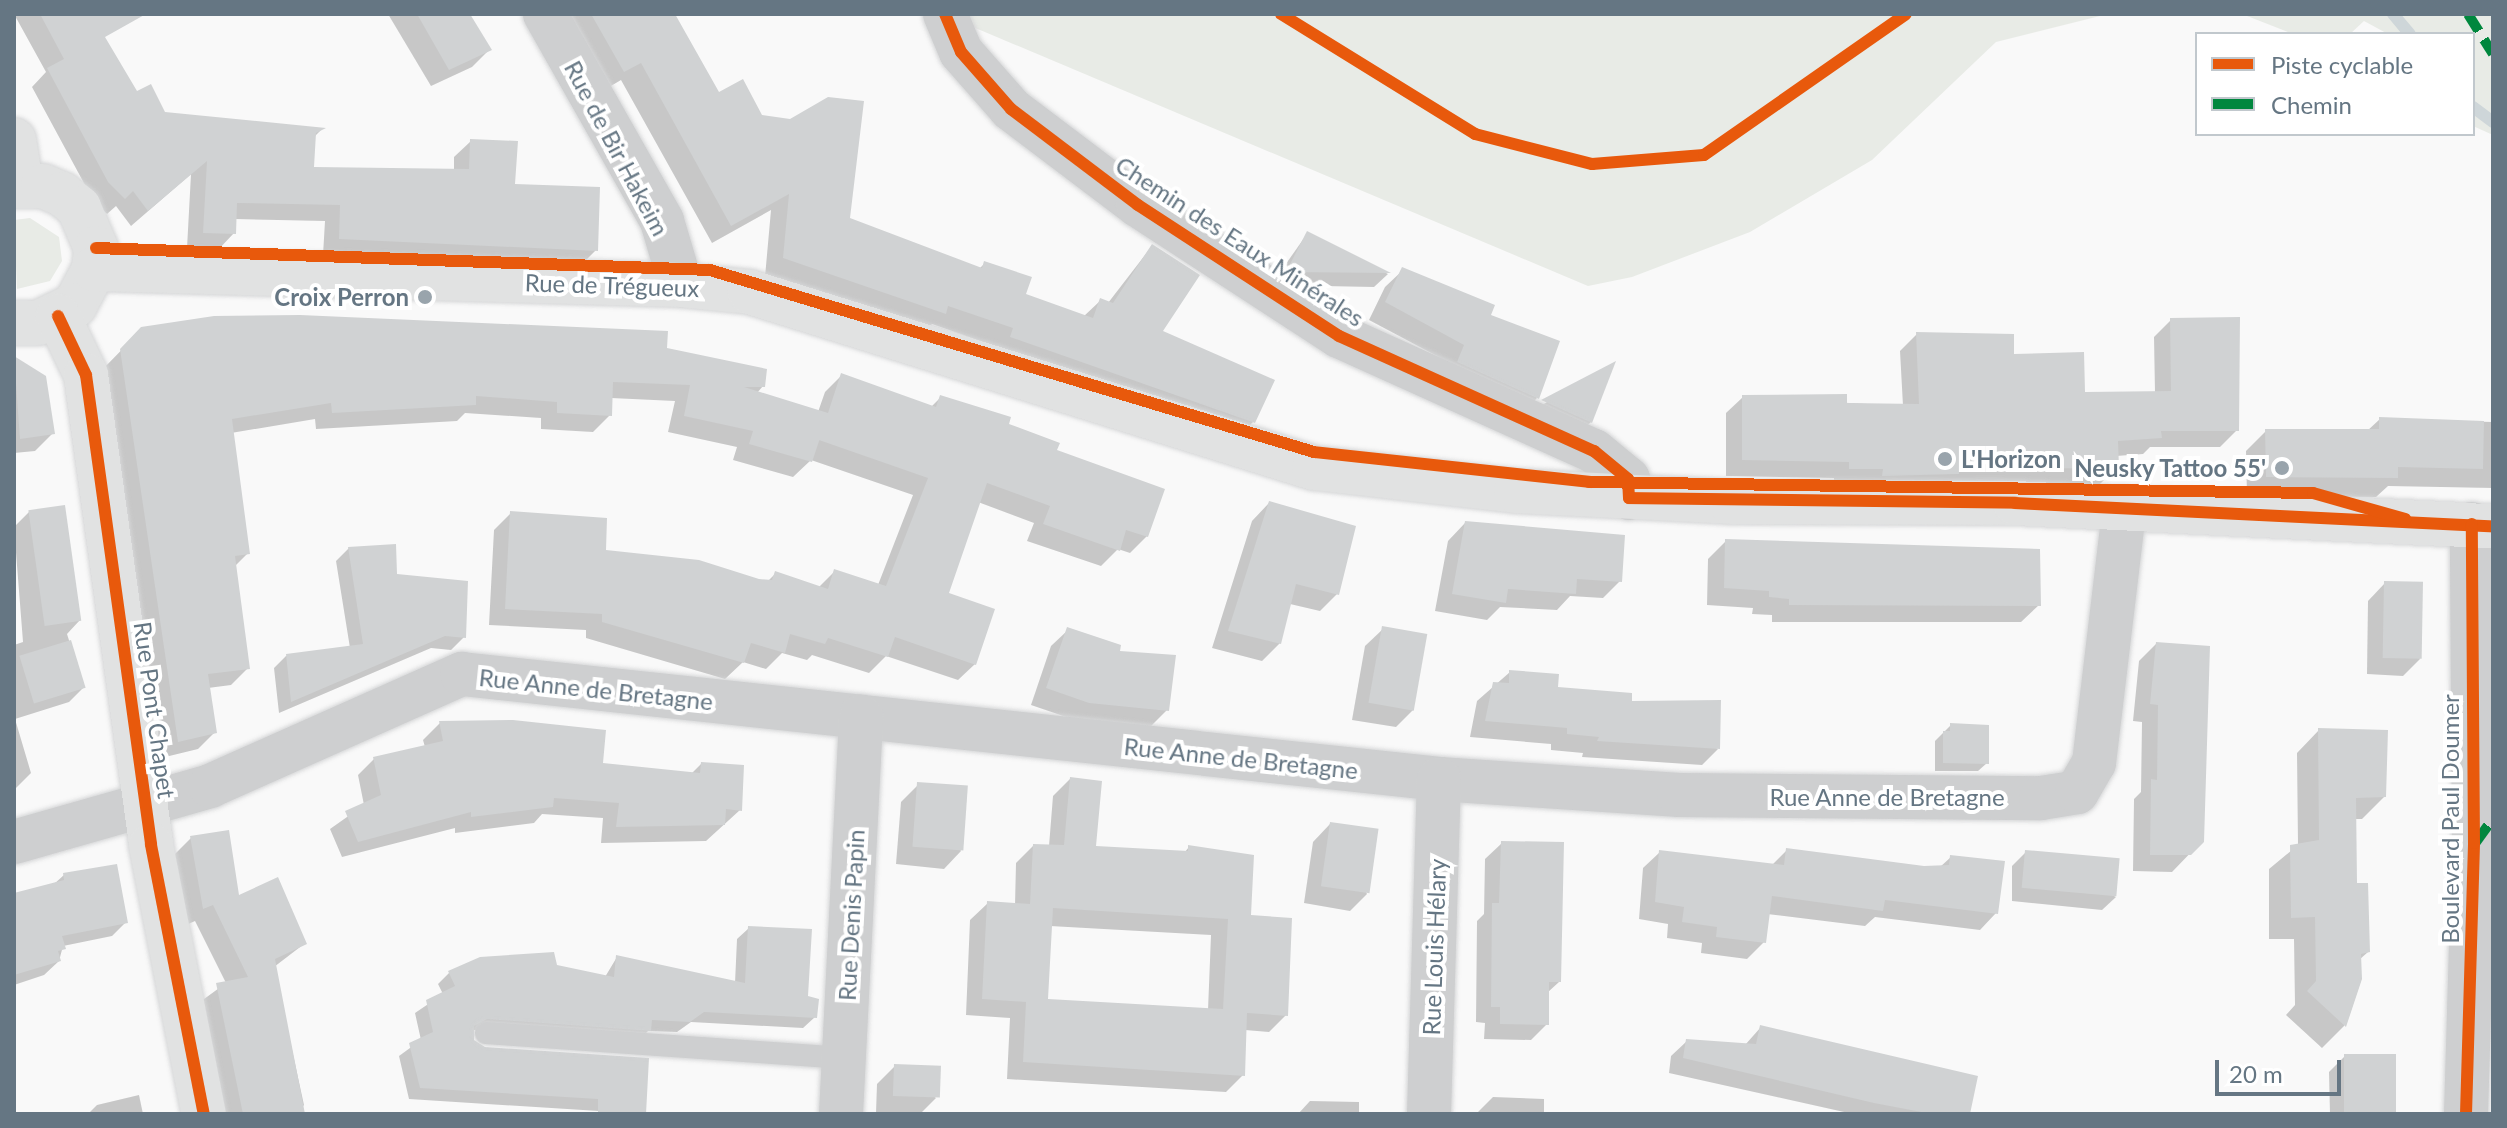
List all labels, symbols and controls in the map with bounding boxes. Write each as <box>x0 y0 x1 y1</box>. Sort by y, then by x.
legend <box>2195 32 2475 136</box>
text: Piste cyclable <box>2271 50 2413 79</box>
street label: Rue de Bir Hakeim <box>559 55 675 241</box>
text: Chemin <box>2271 90 2352 119</box>
street label: Chemin des Eaux Minérales <box>1111 150 1369 332</box>
street label: Rue de Trégueux <box>524 268 700 302</box>
place label: Croix Perron <box>274 283 409 311</box>
marker: Croix Perron <box>416 288 434 306</box>
place label: L'Horizon <box>1961 445 2061 473</box>
marker: L'Horizon <box>1936 450 1954 468</box>
place label: Neusky Tattoo 55' <box>2073 454 2266 482</box>
marker: Neusky Tattoo 55' <box>2273 459 2291 477</box>
street label: Rue Pont Chapet <box>128 620 182 800</box>
street label: Rue Anne de Bretagne <box>477 662 715 716</box>
street label: Boulevard Paul Doumer <box>2436 694 2464 944</box>
street label: Rue Anne de Bretagne <box>1122 731 1360 785</box>
street label: Rue Anne de Bretagne <box>1769 783 2005 811</box>
street label: Rue Denis Papin <box>832 828 870 1002</box>
street label: Rue Louis Hélary <box>1417 858 1451 1036</box>
scale bar <box>2219 1044 2345 1094</box>
text: 20 m <box>2229 1059 2283 1088</box>

